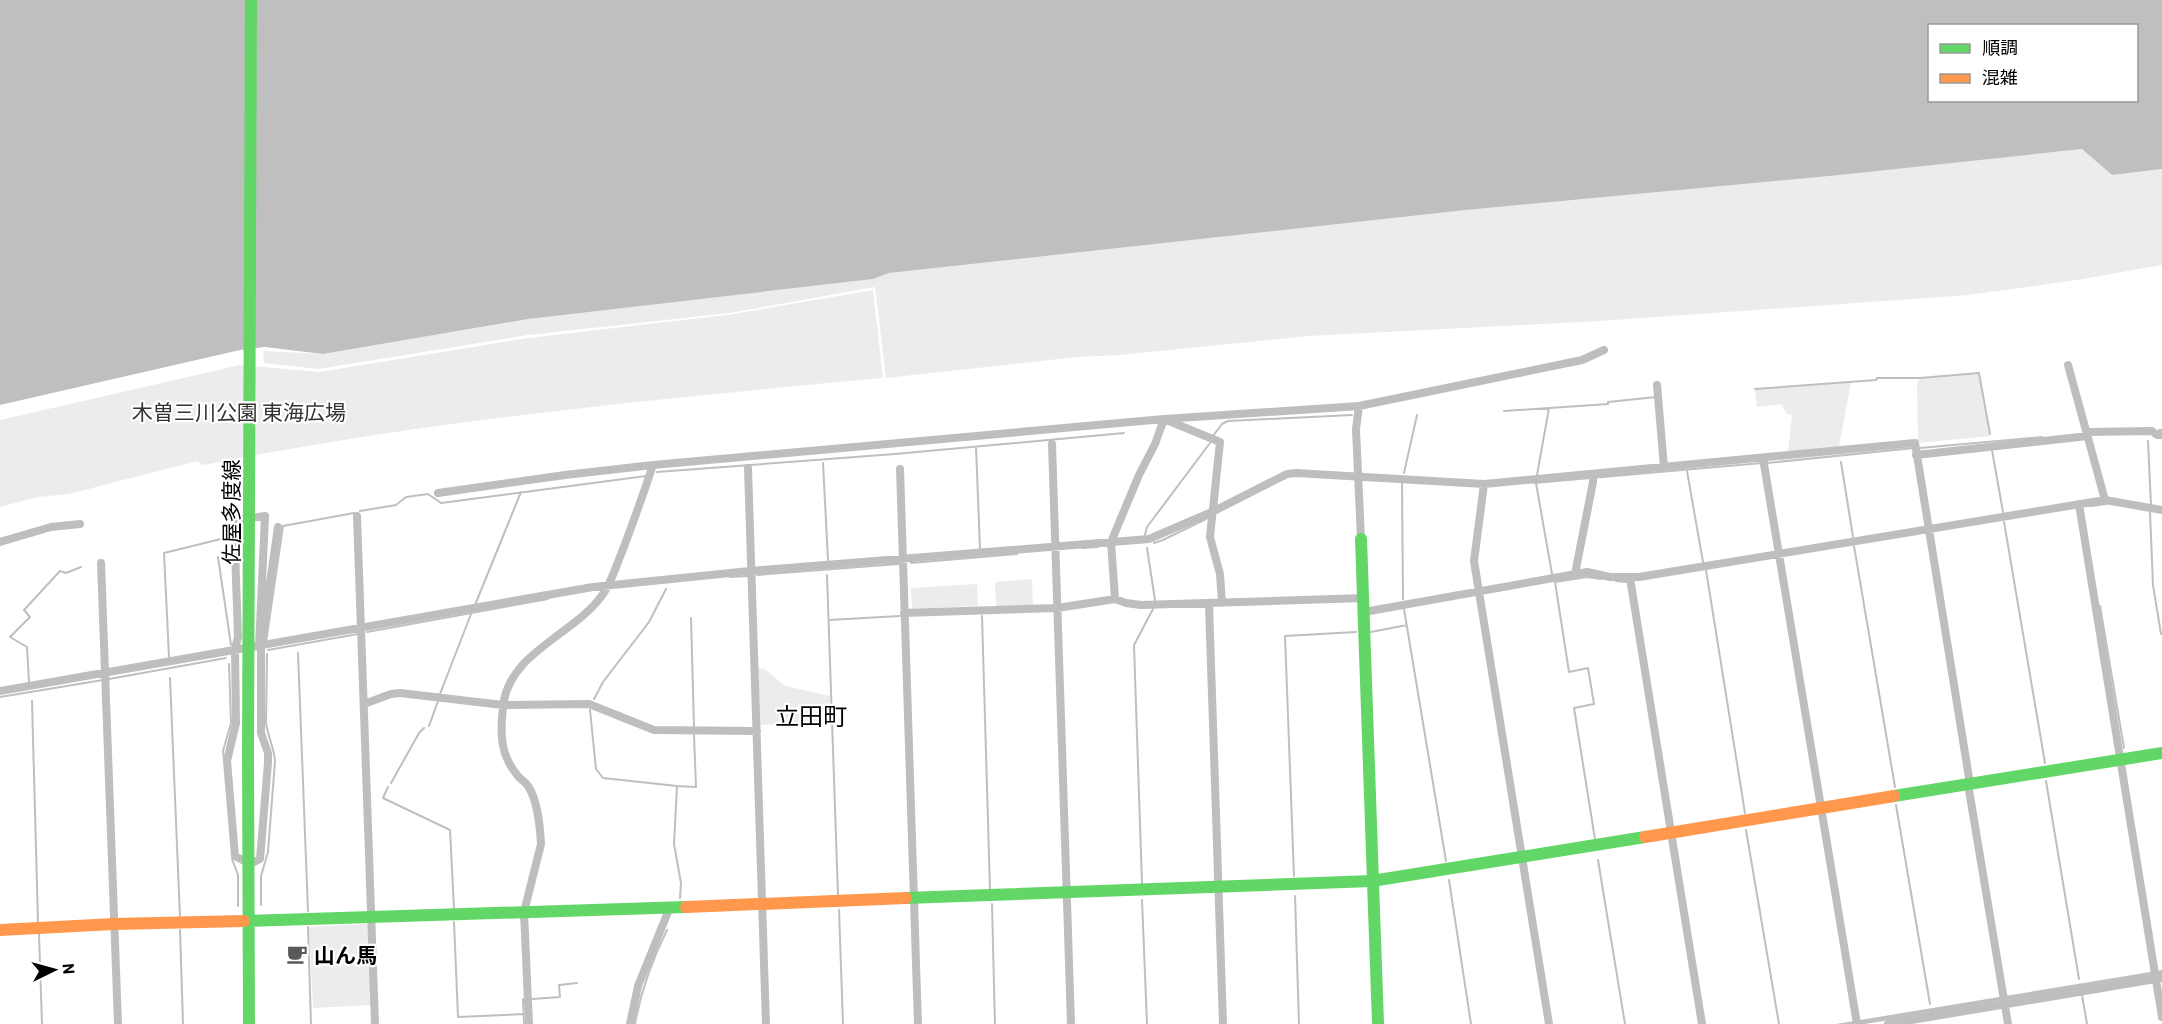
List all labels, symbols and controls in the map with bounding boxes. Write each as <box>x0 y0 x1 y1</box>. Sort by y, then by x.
legend <box>1928 24 2138 102</box>
text: 順調 <box>1982 36 2018 58</box>
text: 混雑 <box>1982 66 2018 88</box>
park label: 木曽三川公園 東海広場 <box>132 399 346 424</box>
street label: 佐屋多度線 <box>218 460 243 565</box>
district label: 立田町 <box>775 701 847 730</box>
north arrow <box>24 940 84 1000</box>
cafe icon: 山ん馬 <box>285 942 309 966</box>
place label: 山ん馬 <box>314 942 377 967</box>
text: N <box>60 963 79 975</box>

